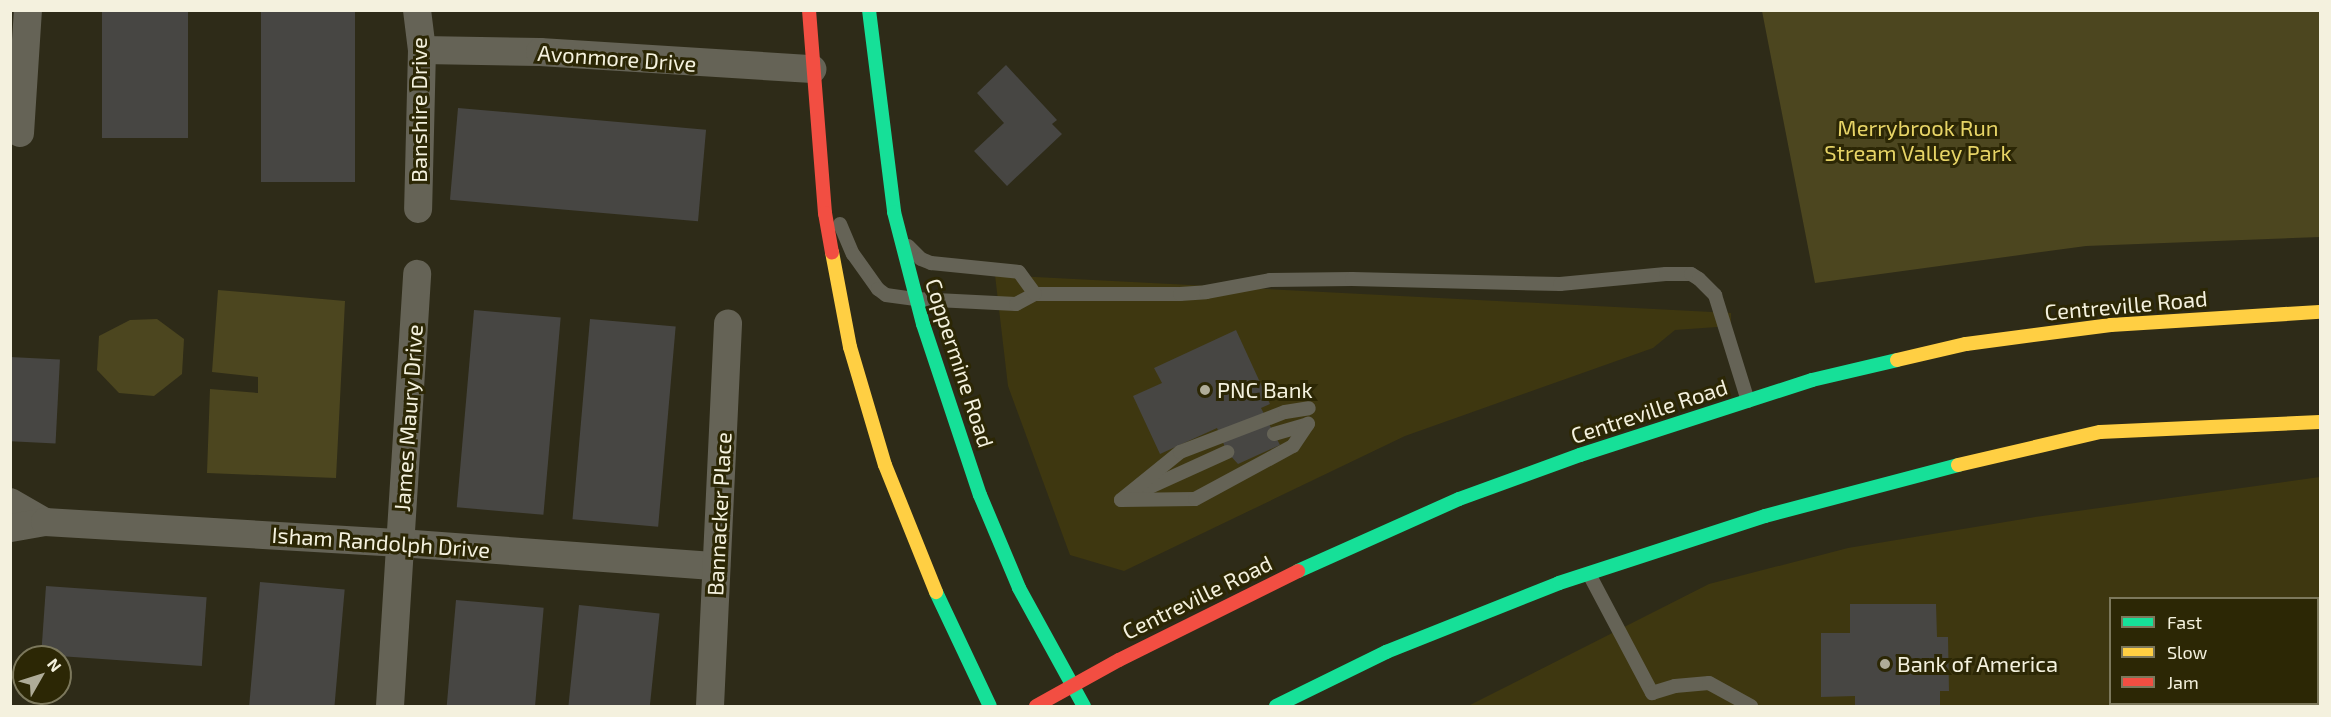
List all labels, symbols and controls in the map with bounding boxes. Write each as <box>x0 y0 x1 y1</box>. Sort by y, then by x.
street label: Banshire Drive <box>406 37 432 183</box>
street label: Avonmore Drive <box>537 39 697 77</box>
park label: Merrybrook Run Stream Valley Park <box>1824 114 2012 166</box>
street label: Coppermine Road <box>920 275 1000 451</box>
street label: Centreville Road <box>2043 285 2209 325</box>
street label: James Maury Drive <box>388 323 428 513</box>
street label: Centreville Road <box>1567 373 1731 449</box>
place label: PNC Bank <box>1217 377 1313 403</box>
marker: PNC Bank <box>1198 383 1212 397</box>
street label: Bannacker Place <box>702 431 736 597</box>
street label: Isham Randolph Drive <box>271 521 491 563</box>
street label: Centreville Road <box>1118 549 1276 645</box>
legend <box>2109 597 2319 705</box>
text: Fast <box>2167 611 2202 633</box>
text: Slow <box>2167 641 2207 663</box>
north arrow <box>12 645 72 705</box>
place label: Bank of America <box>1897 651 2059 677</box>
text: N <box>44 654 66 675</box>
marker: Bank of America <box>1878 657 1892 671</box>
text: Jam <box>2167 671 2199 693</box>

